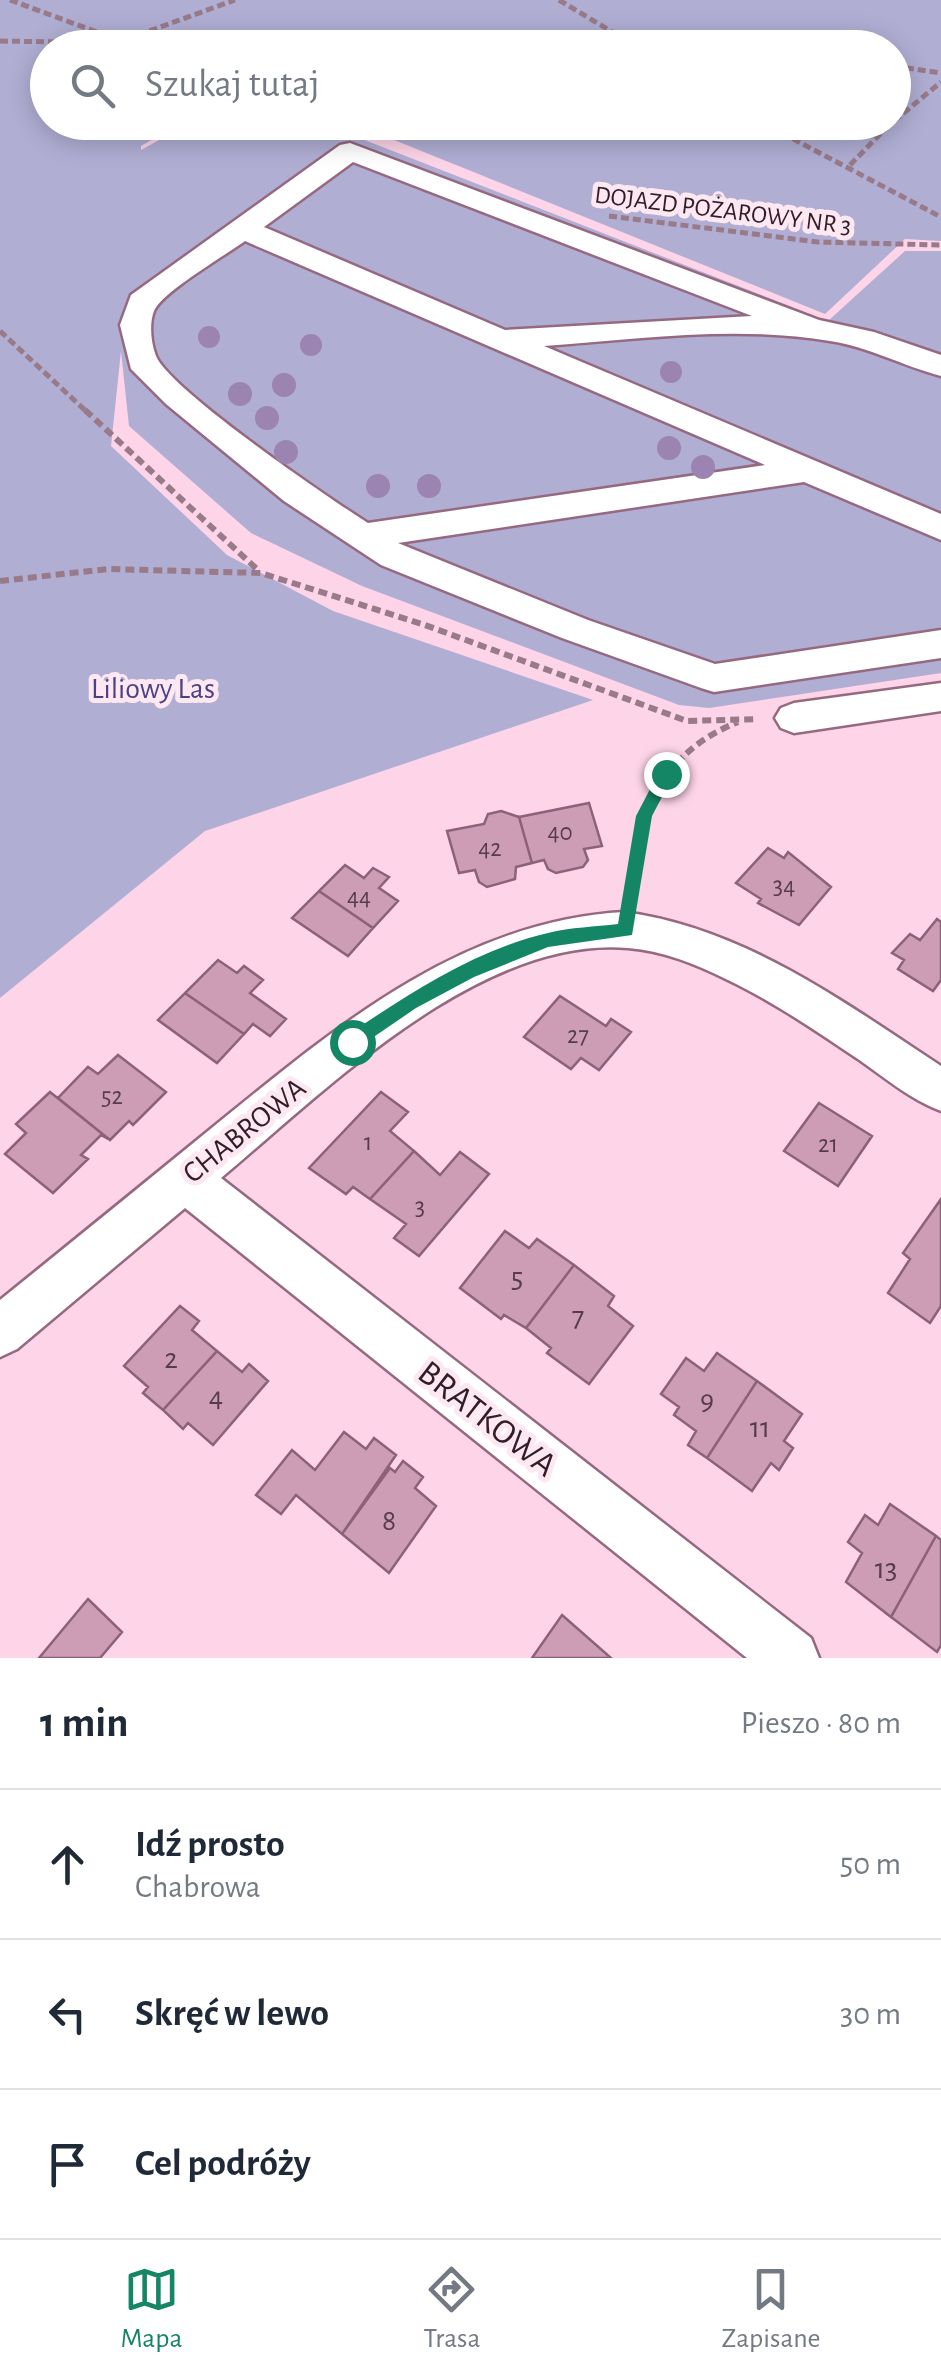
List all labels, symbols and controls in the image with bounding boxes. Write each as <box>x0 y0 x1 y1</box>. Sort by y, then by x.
search box <box>30 30 911 140</box>
icon: search <box>65 58 120 113</box>
text: Szukaj tutaj <box>145 66 320 104</box>
street label: DOJAZD POŻAROWY NR 3 <box>593 180 853 239</box>
park label: Liliowy Las <box>91 674 215 704</box>
route end <box>644 752 690 798</box>
house number: 40 <box>547 820 573 845</box>
house number: 42 <box>478 836 502 861</box>
house number: 34 <box>773 874 795 899</box>
house number: 44 <box>347 885 371 910</box>
route start <box>330 1020 376 1066</box>
house number: 27 <box>567 1023 589 1048</box>
street label: CHABROWA <box>178 1073 312 1189</box>
house number: 52 <box>101 1084 123 1109</box>
house number: 1 <box>364 1130 372 1155</box>
house number: 21 <box>818 1132 838 1157</box>
house number: 3 <box>415 1195 425 1220</box>
house number: 5 <box>511 1263 523 1293</box>
house number: 7 <box>572 1302 584 1332</box>
house number: 2 <box>164 1344 178 1374</box>
street label: BRATKOWA <box>412 1355 563 1484</box>
house number: 4 <box>209 1382 223 1412</box>
house number: 9 <box>700 1386 714 1416</box>
house number: 11 <box>750 1413 770 1443</box>
house number: 8 <box>382 1506 396 1536</box>
house number: 13 <box>875 1554 897 1584</box>
text: 1 min <box>40 1702 129 1744</box>
text: Pieszo · 80 m <box>741 1707 901 1739</box>
text: Idź prosto <box>135 1826 285 1864</box>
icon: ahead <box>40 1837 95 1892</box>
text: 50 m <box>840 1848 901 1880</box>
text: Chabrowa <box>135 1871 261 1903</box>
icon: left <box>40 1987 95 2042</box>
text: Skręć w lewo <box>135 1995 329 2033</box>
text: 30 m <box>840 1998 901 2030</box>
icon: arrive <box>40 2137 95 2192</box>
text: Cel podróży <box>135 2145 311 2183</box>
tab: Mapa <box>121 2262 182 2356</box>
tab: Trasa <box>423 2262 480 2356</box>
tab: Zapisane <box>721 2262 821 2356</box>

